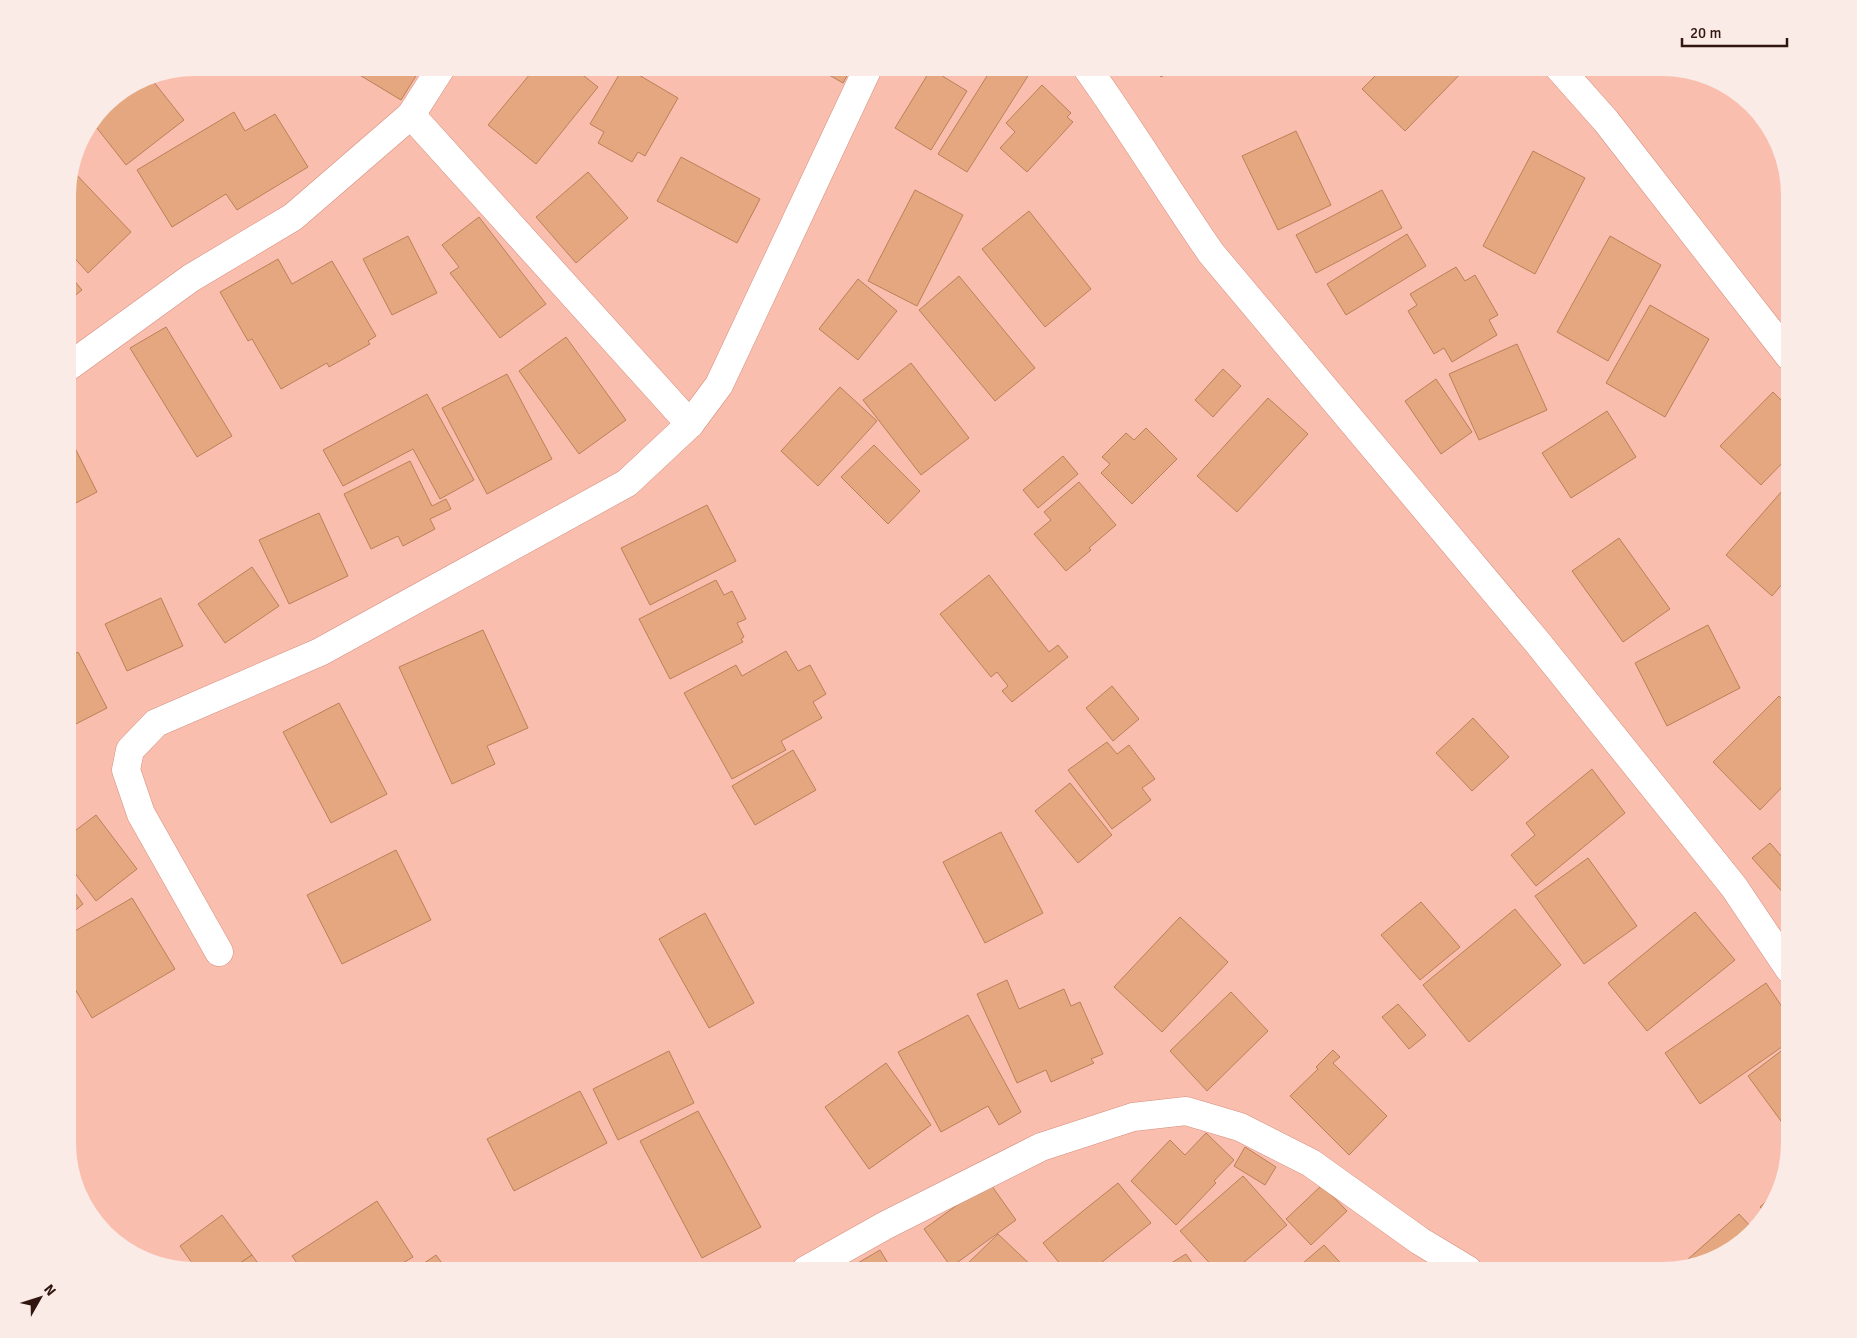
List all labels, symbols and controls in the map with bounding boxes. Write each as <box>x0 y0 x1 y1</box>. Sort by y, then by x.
scale bar <box>1682 15 1787 47</box>
text: 20 m <box>1690 24 1721 42</box>
north arrow <box>15 1273 65 1323</box>
text: N <box>40 1281 59 1299</box>

